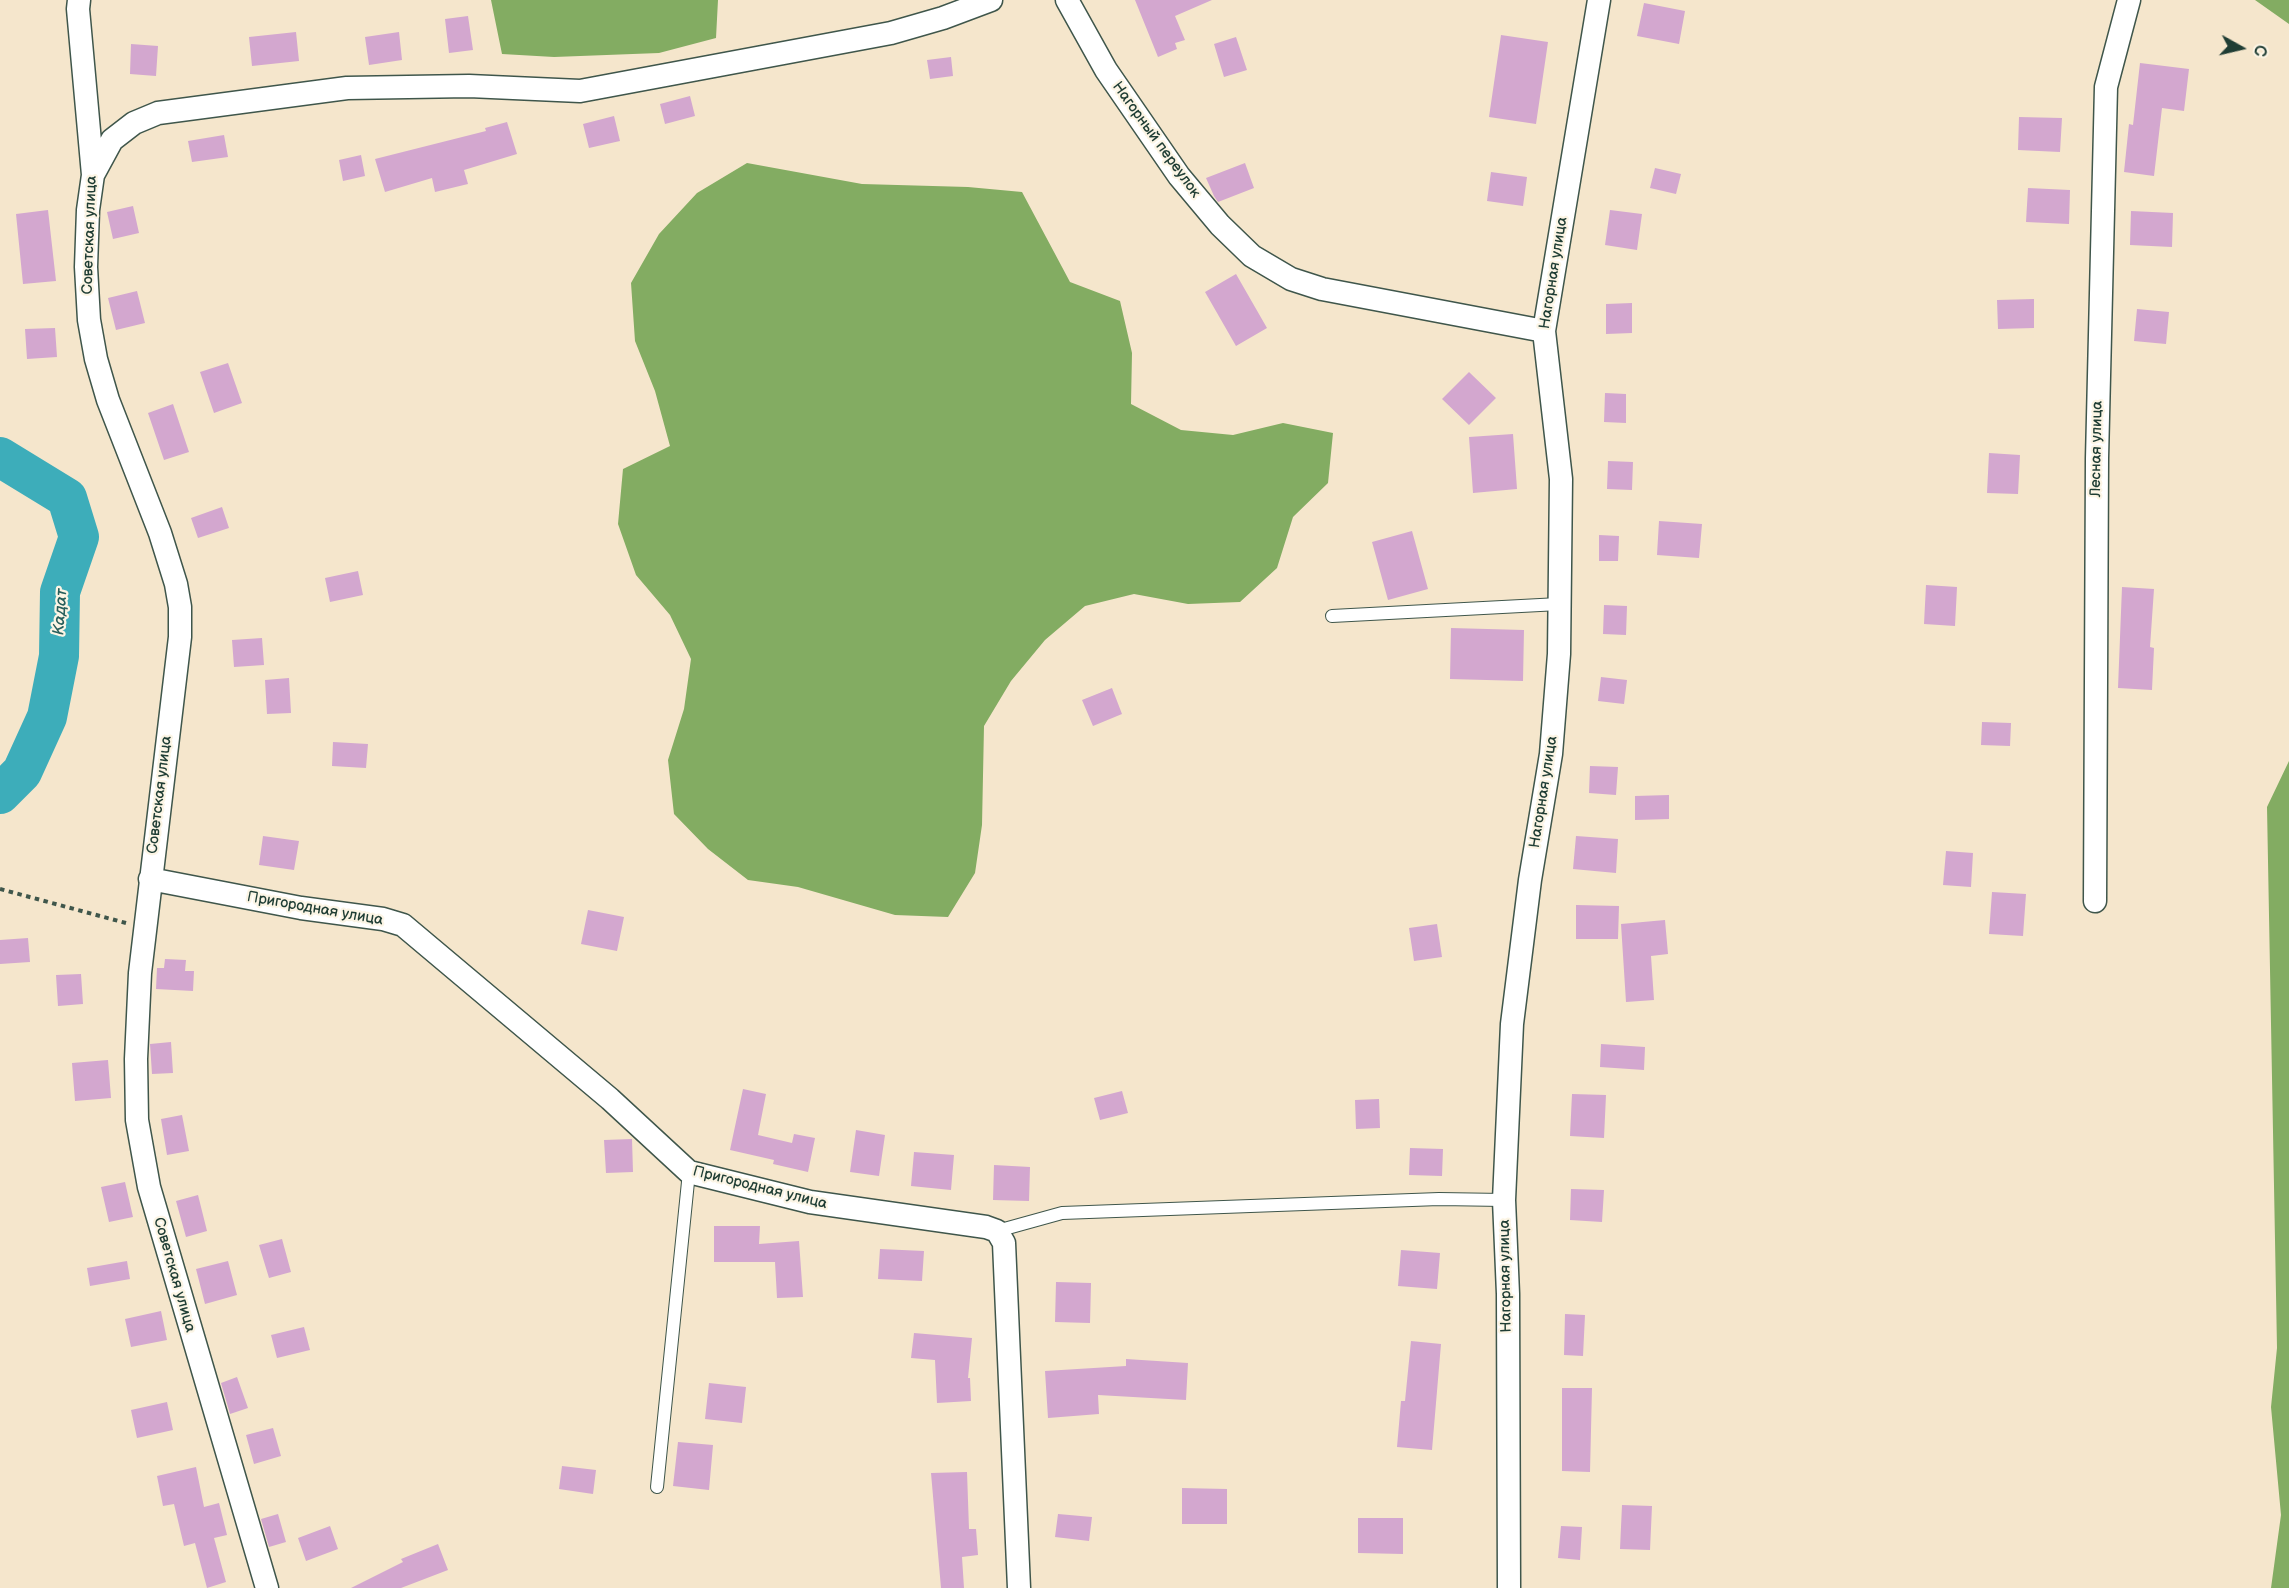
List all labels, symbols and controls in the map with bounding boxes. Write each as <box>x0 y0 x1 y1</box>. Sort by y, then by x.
north arrow <box>2211 18 2271 78</box>
text: С <box>2249 44 2270 57</box>
street label: Нагорный переулок <box>1108 79 1204 201</box>
street label: Советская улица <box>79 175 101 295</box>
street label: Нагорная улица <box>1536 216 1572 330</box>
street label: Лесная улица <box>2087 401 2107 497</box>
water label: Кадат <box>50 588 72 636</box>
street label: Советская улица <box>144 735 176 855</box>
street label: Нагорная улица <box>1526 735 1562 849</box>
street label: Пригородная улица <box>246 888 384 930</box>
street label: Пригородная улица <box>691 1163 829 1213</box>
street label: Советская улица <box>149 1215 199 1335</box>
street label: Нагорная улица <box>1496 1219 1516 1333</box>

